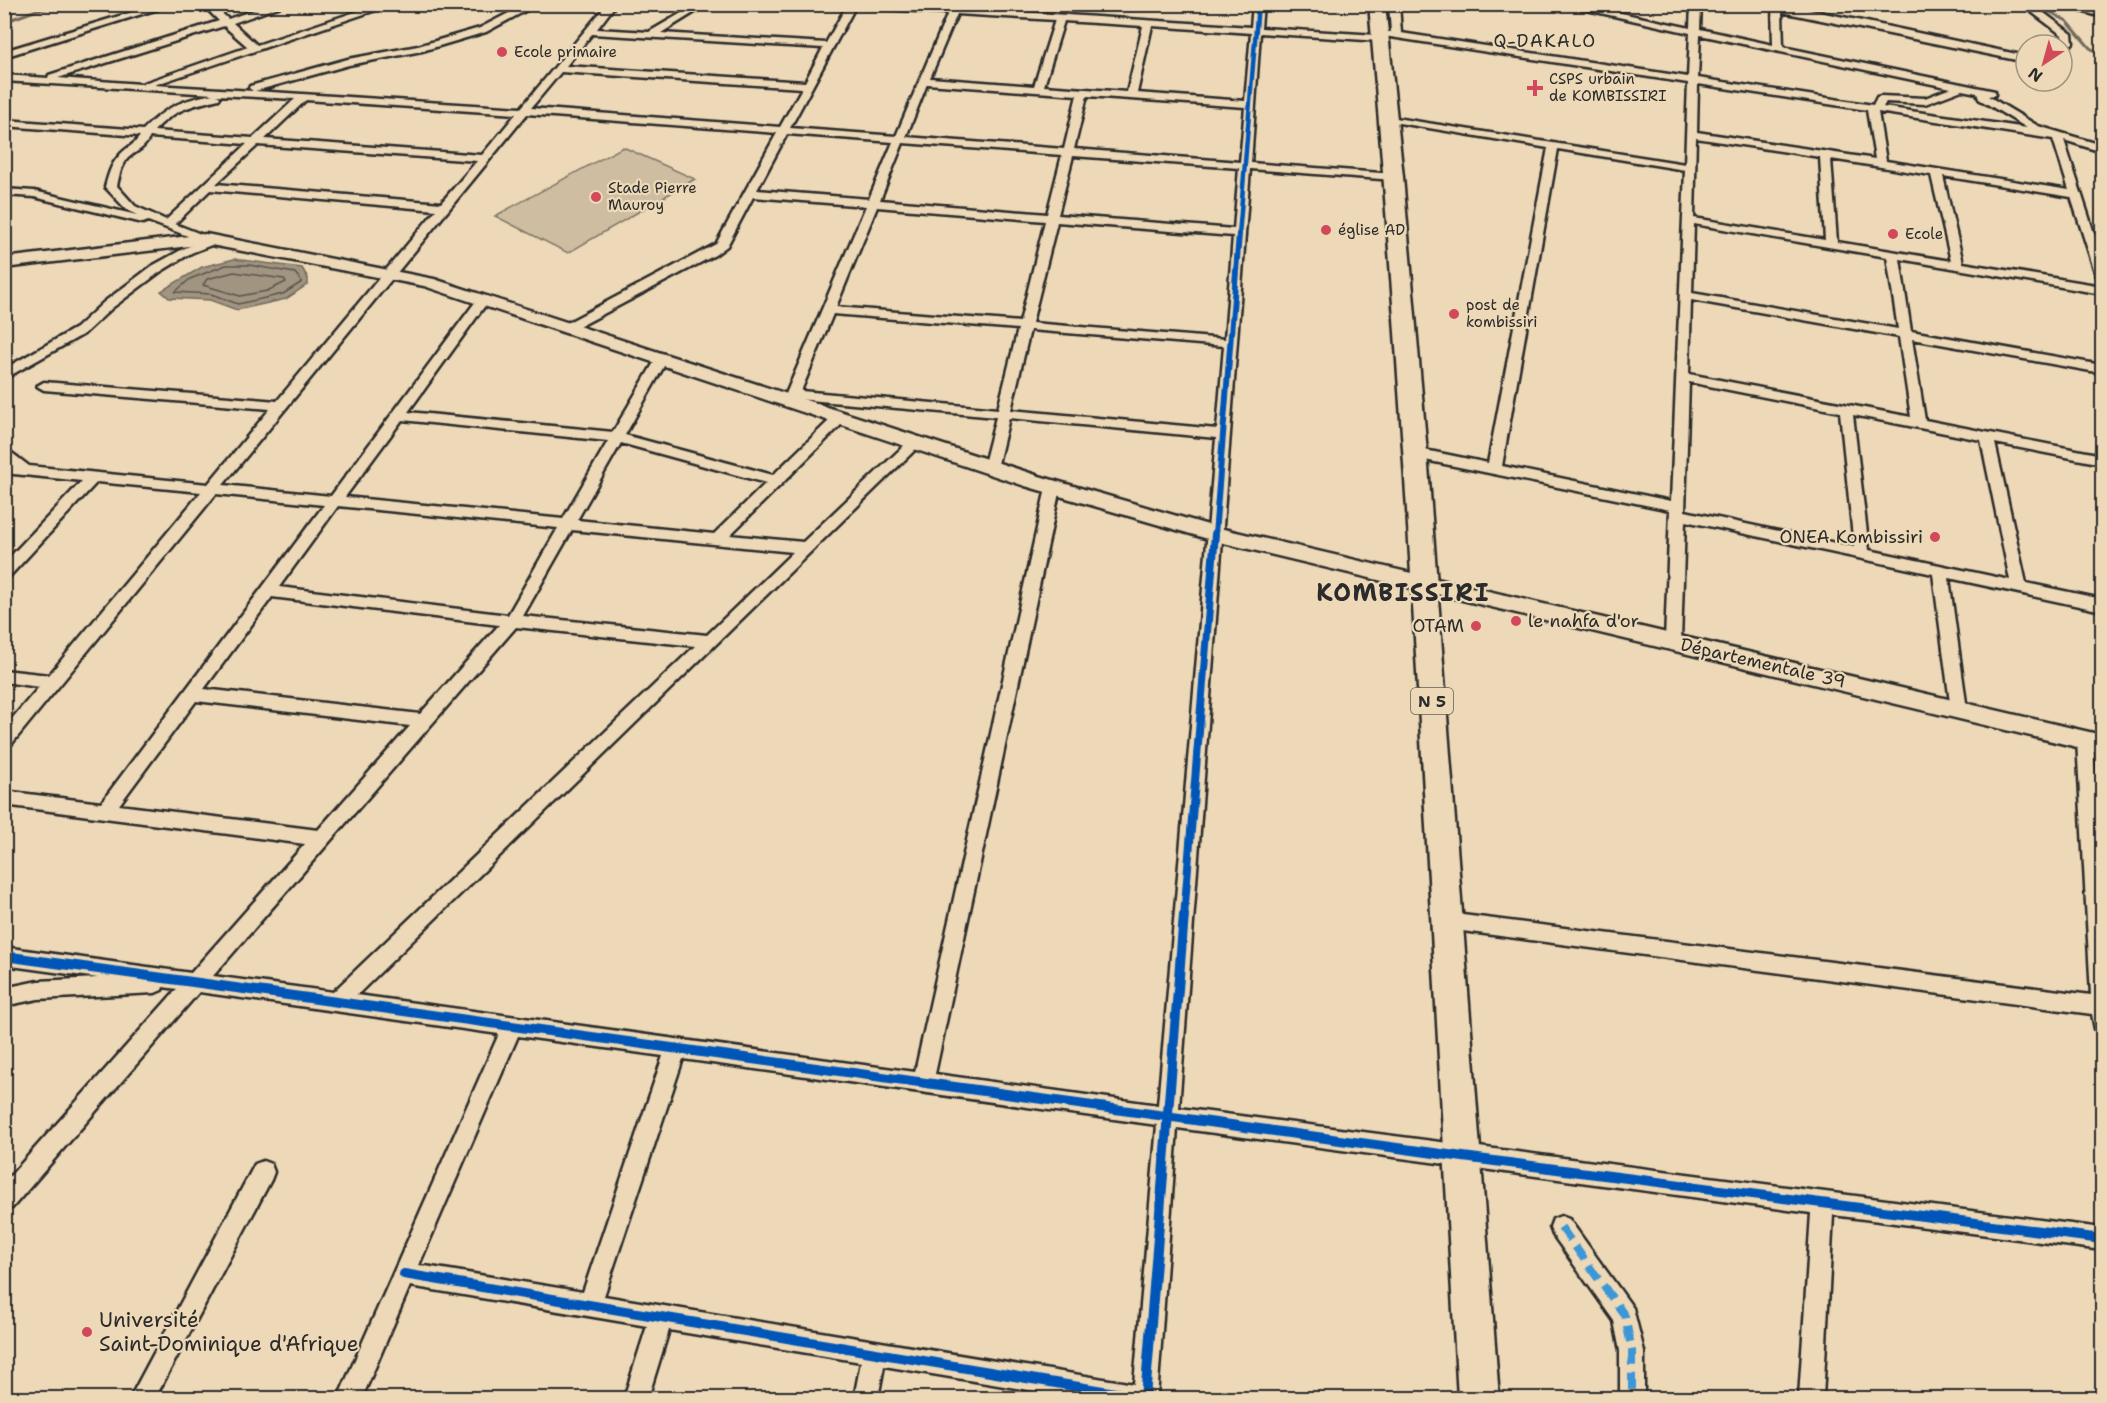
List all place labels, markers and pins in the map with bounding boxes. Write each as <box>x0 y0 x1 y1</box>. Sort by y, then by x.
place label: Ecole primaire <box>514 42 617 62</box>
marker: Ecole primaire <box>495 45 509 59</box>
place label: CSPS urbain de KOMBISSIRI <box>1549 69 1667 106</box>
marker: CSPS urbain de KOMBISSIRI <box>1526 79 1544 97</box>
place label: Stade Pierre Mauroy <box>608 178 697 215</box>
marker: Stade Pierre Mauroy <box>589 190 603 204</box>
place label: église AD <box>1338 220 1405 240</box>
marker: église AD <box>1319 223 1333 237</box>
place label: Ecole <box>1905 224 1943 244</box>
marker: Ecole <box>1886 227 1900 241</box>
place label: post de kombissiri <box>1466 295 1538 332</box>
marker: post de kombissiri <box>1447 307 1461 321</box>
place label: ONEA Kombissiri <box>1779 525 1923 549</box>
marker: ONEA Kombissiri <box>1928 530 1942 544</box>
place label: le nahfa d'or <box>1528 609 1639 633</box>
place label: OTAM <box>1412 614 1464 638</box>
marker: le nahfa d'or <box>1509 614 1523 628</box>
marker: OTAM <box>1469 619 1483 633</box>
place label: Université Saint-Dominique d'Afrique <box>99 1306 359 1358</box>
marker: Université Saint-Dominique d'Afrique <box>80 1325 94 1339</box>

